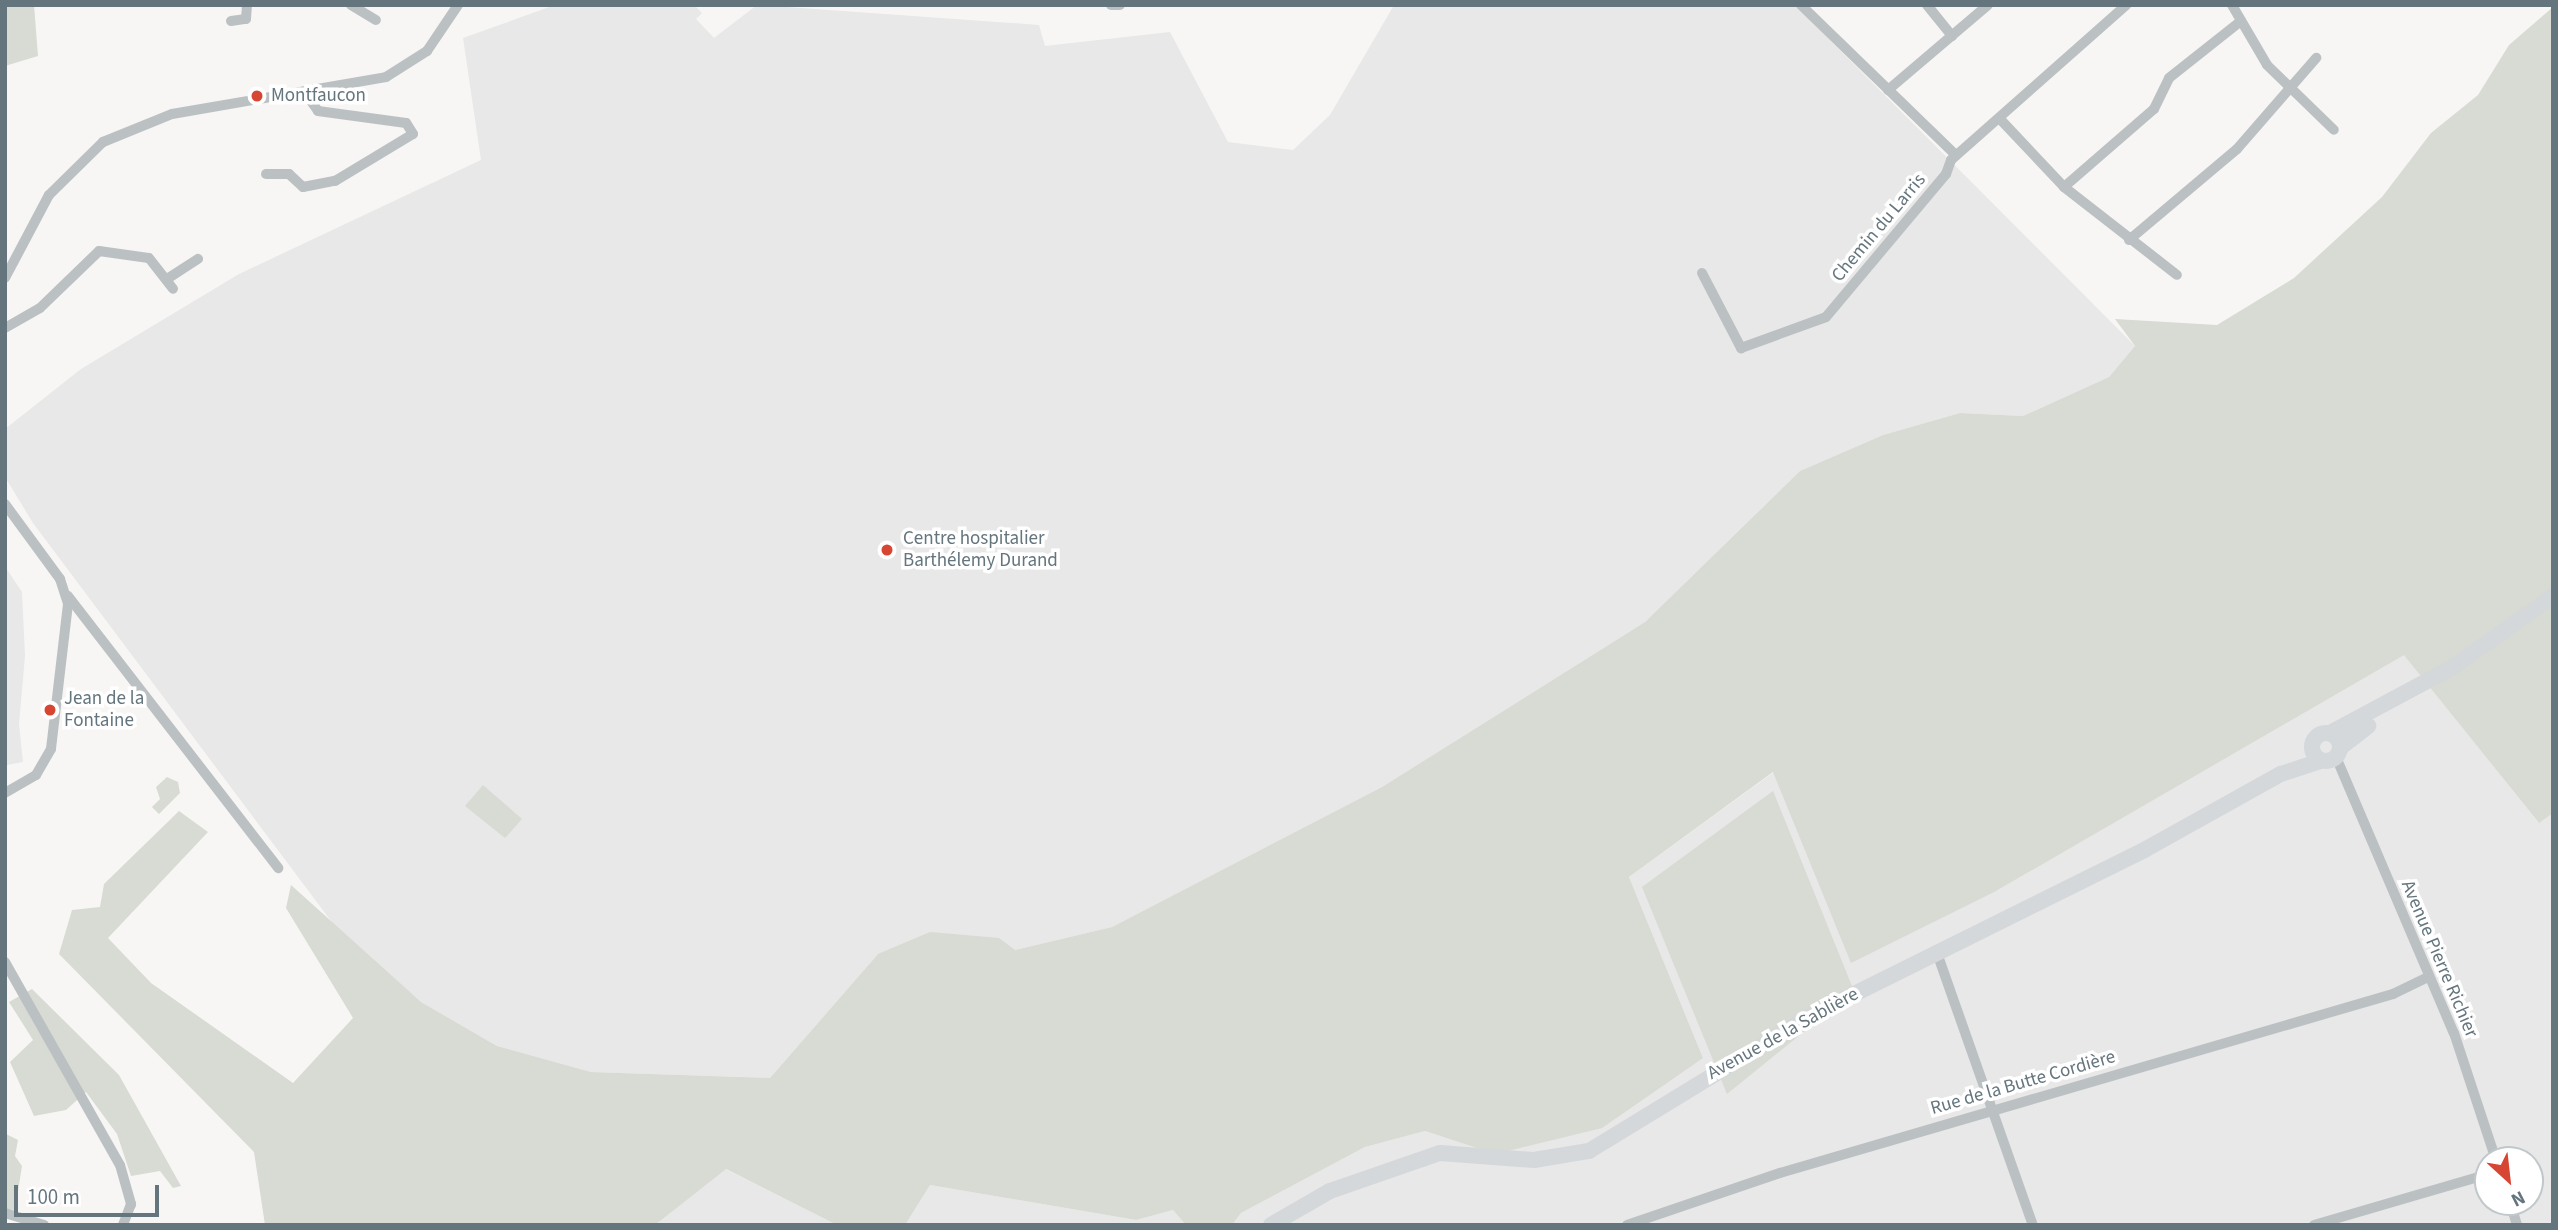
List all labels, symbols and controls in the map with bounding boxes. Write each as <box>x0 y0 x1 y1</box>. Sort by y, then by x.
place label: Montfaucon <box>271 85 366 107</box>
marker: Montfaucon <box>249 88 265 104</box>
street label: Chemin du Larris <box>1827 169 1931 287</box>
place label: Centre hospitalier Barthélemy Durand <box>903 528 1058 572</box>
marker: Centre hospitalier Barthélemy Durand <box>877 540 897 560</box>
place label: Jean de la Fontaine <box>64 688 144 732</box>
marker: Jean de la Fontaine <box>42 702 58 718</box>
street label: Avenue Pierre Richier <box>2396 877 2482 1041</box>
street label: Avenue de la Sablière <box>1703 983 1863 1085</box>
street label: Rue de la Butte Cordière <box>1928 1046 2118 1120</box>
north arrow <box>2474 1146 2544 1216</box>
scale bar <box>18 1170 163 1214</box>
text: 100 m <box>27 1182 80 1212</box>
text: N <box>2506 1183 2530 1213</box>

